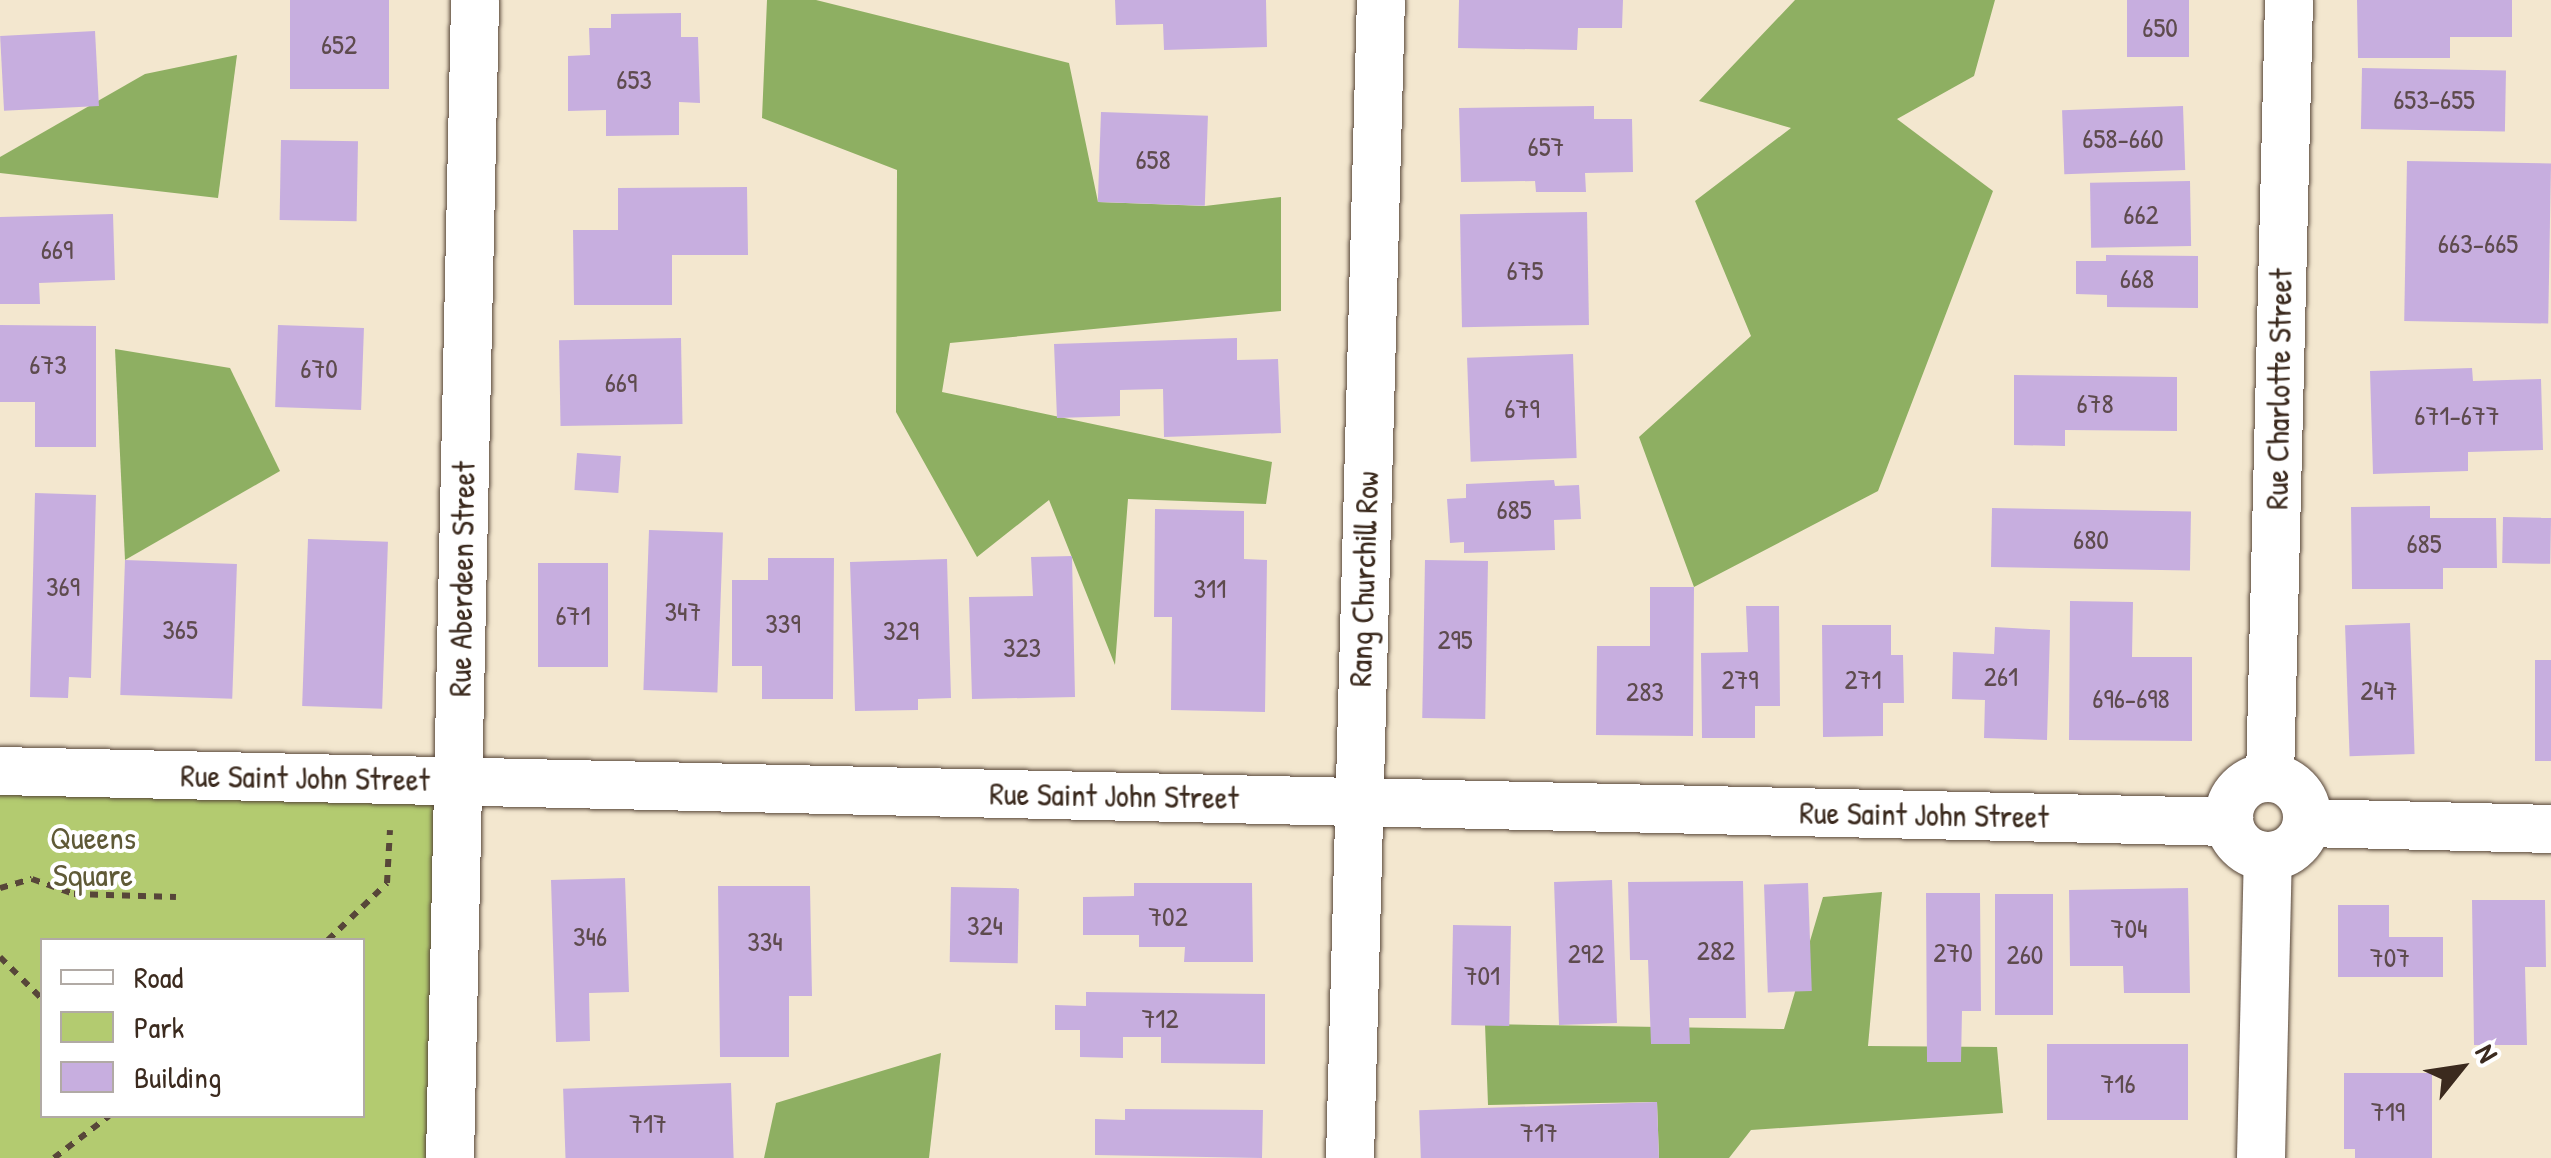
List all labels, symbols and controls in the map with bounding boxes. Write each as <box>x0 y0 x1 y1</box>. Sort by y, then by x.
house number: 650 <box>2142 10 2178 44</box>
house number: 652 <box>321 27 357 61</box>
house number: 653 <box>616 62 652 96</box>
house number: 653-655 <box>2393 82 2475 116</box>
house number: 658-660 <box>2082 121 2164 155</box>
house number: 657 <box>1528 129 1564 163</box>
house number: 658 <box>1135 142 1171 176</box>
house number: 662 <box>2123 197 2159 231</box>
house number: 663-665 <box>2438 226 2518 260</box>
house number: 669 <box>41 232 73 266</box>
house number: 675 <box>1507 253 1543 287</box>
house number: 668 <box>2120 261 2154 295</box>
street label: Rue Charlotte Street <box>2258 268 2300 510</box>
house number: 673 <box>29 347 67 381</box>
house number: 670 <box>300 351 338 385</box>
house number: 669 <box>605 365 637 399</box>
house number: 678 <box>2076 386 2114 420</box>
house number: 679 <box>1504 391 1540 425</box>
house number: 671-677 <box>2414 398 2500 432</box>
street label: Rue Aberdeen Street <box>441 461 483 697</box>
street label: Rang Churchill Row <box>1341 471 1387 687</box>
house number: 685 <box>1496 492 1532 526</box>
house number: 680 <box>2073 522 2109 556</box>
house number: 685 <box>2406 526 2442 560</box>
house number: 369 <box>46 569 80 603</box>
house number: 311 <box>1194 571 1226 605</box>
house number: 347 <box>665 594 701 628</box>
house number: 671 <box>555 598 591 632</box>
house number: 339 <box>765 606 801 640</box>
house number: 365 <box>162 612 198 646</box>
house number: 329 <box>883 613 919 647</box>
house number: 295 <box>1437 622 1473 656</box>
house number: 323 <box>1003 630 1041 664</box>
house number: 261 <box>1984 659 2018 693</box>
house number: 279 <box>1721 662 1759 696</box>
house number: 271 <box>1844 662 1882 696</box>
house number: 247 <box>2360 673 2398 707</box>
house number: 283 <box>1626 674 1664 708</box>
house number: 696-698 <box>2092 681 2170 715</box>
street label: Rue Saint John Street <box>180 757 430 799</box>
street label: Rue Saint John Street <box>989 775 1239 817</box>
street label: Rue Saint John Street <box>1799 794 2049 836</box>
park label: Queens Square <box>50 820 136 895</box>
house number: 702 <box>1148 899 1188 933</box>
house number: 324 <box>967 908 1003 942</box>
house number: 704 <box>2111 911 2147 945</box>
house number: 346 <box>573 919 607 953</box>
house number: 334 <box>747 924 783 958</box>
house number: 282 <box>1697 933 1735 967</box>
house number: 270 <box>1933 935 1973 969</box>
house number: 292 <box>1568 936 1604 970</box>
house number: 260 <box>2007 937 2043 971</box>
legend <box>40 938 365 1118</box>
house number: 707 <box>2370 940 2410 974</box>
text: Road <box>134 957 183 997</box>
house number: 701 <box>1464 958 1500 992</box>
house number: 712 <box>1141 1001 1179 1035</box>
text: Park <box>134 1007 184 1047</box>
north arrow <box>2411 1018 2511 1118</box>
text: N <box>2467 1037 2507 1069</box>
text: Building <box>134 1057 221 1097</box>
house number: 716 <box>2100 1066 2136 1100</box>
house number: 719 <box>2371 1094 2405 1128</box>
house number: 717 <box>629 1106 667 1140</box>
house number: 717 <box>1520 1115 1558 1149</box>

